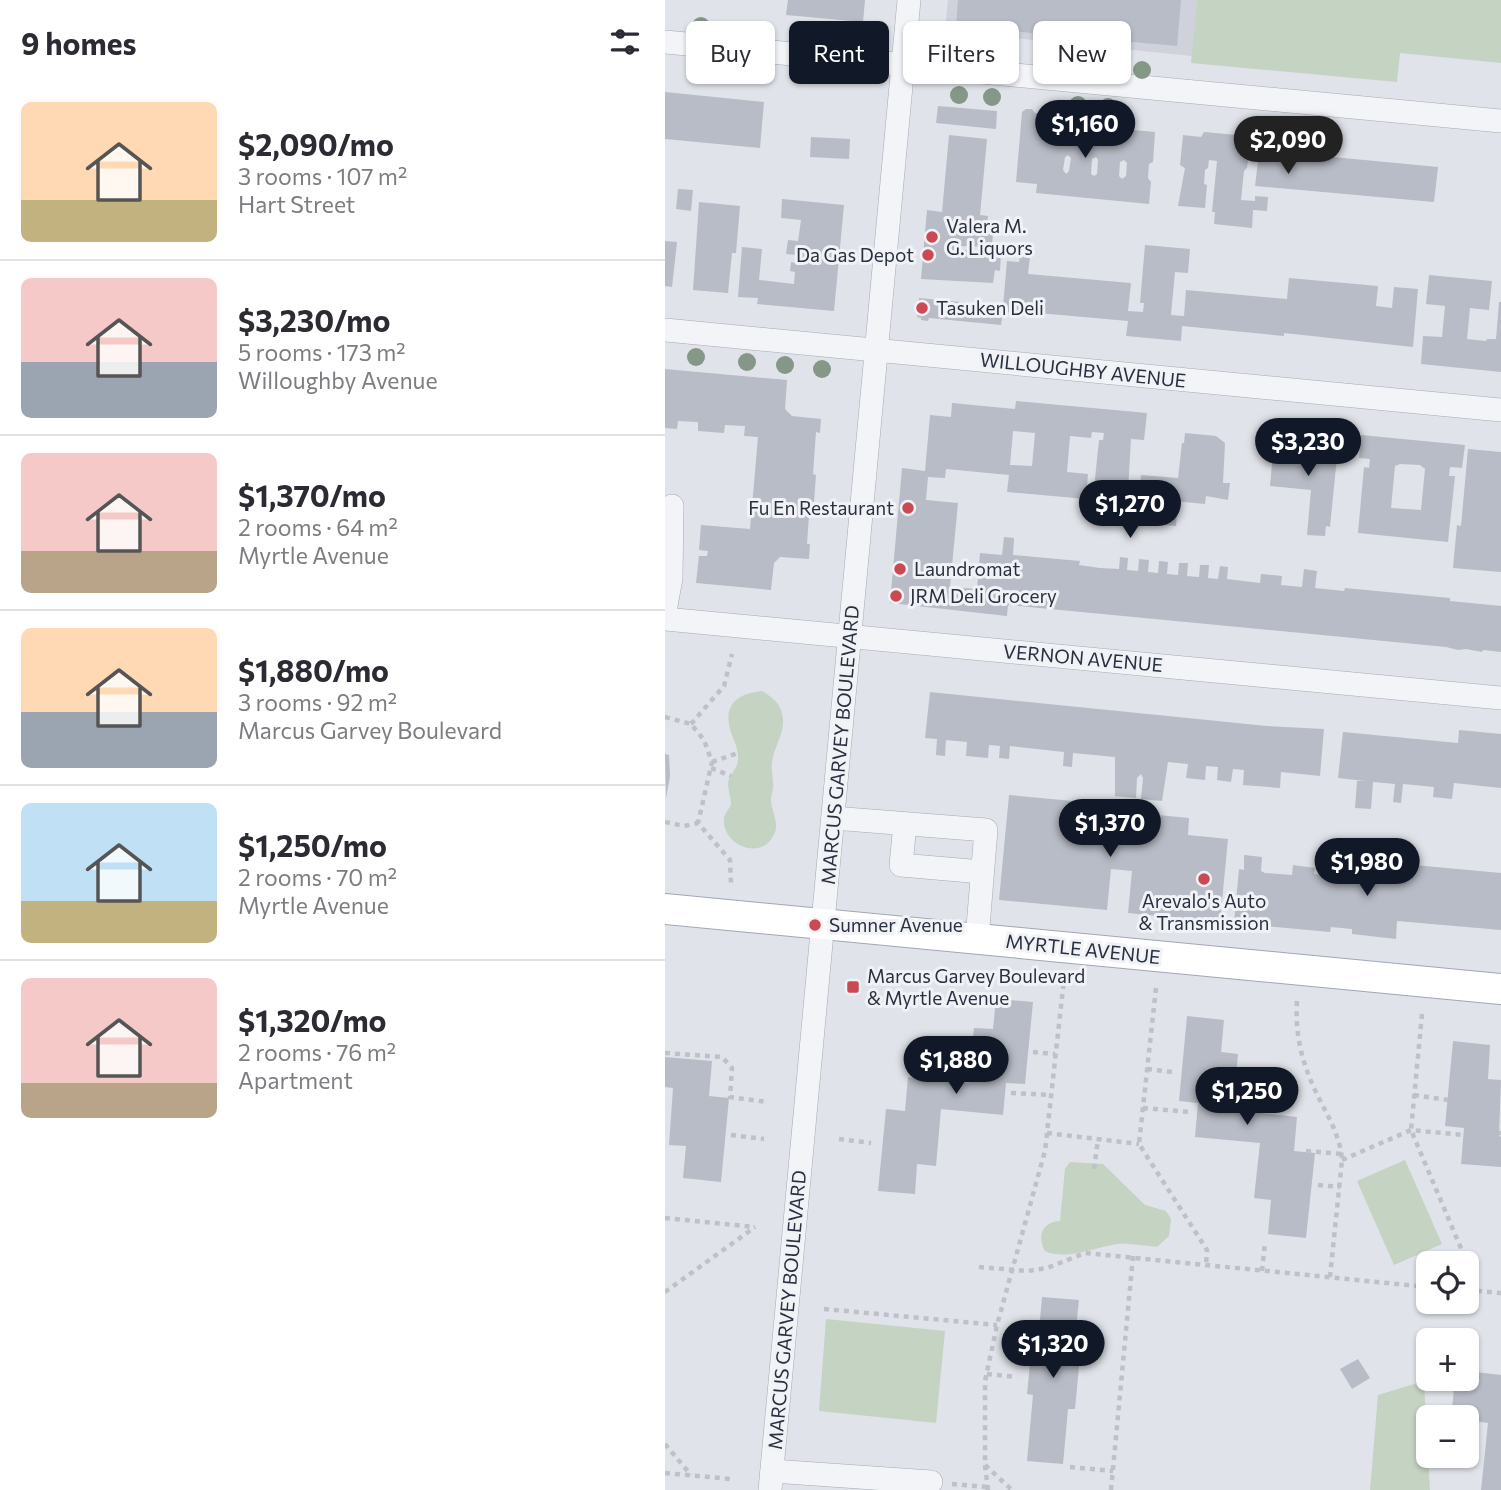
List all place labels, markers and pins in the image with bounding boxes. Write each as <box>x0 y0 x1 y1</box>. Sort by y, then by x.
pin: $1,160 <box>1028 100 1142 160</box>
pin: $2,090 <box>1231 116 1345 176</box>
place label: Valera M. G. Liquors <box>946 214 1033 259</box>
marker: Valera M. G. Liquors <box>924 229 940 245</box>
place label: Da Gas Depot <box>796 243 914 266</box>
marker: Da Gas Depot <box>920 247 936 263</box>
place label: Tasuken Deli <box>936 296 1044 319</box>
marker: Tasuken Deli <box>914 300 930 316</box>
pin: $3,230 <box>1251 419 1365 478</box>
pin: $1,270 <box>1073 480 1187 540</box>
place label: Fu En Restaurant <box>748 496 894 519</box>
marker: Fu En Restaurant <box>900 500 916 516</box>
place label: Laundromat <box>914 557 1020 580</box>
marker: Laundromat <box>892 561 908 577</box>
place label: JRM Deli Grocery <box>910 584 1057 607</box>
marker: JRM Deli Grocery <box>888 588 904 604</box>
pin: $1,370 <box>1053 800 1167 859</box>
pin: $1,980 <box>1310 838 1424 898</box>
marker: Arevalo's Auto & Transmission <box>1196 871 1212 887</box>
place label: Arevalo's Auto & Transmission <box>1139 889 1269 934</box>
place label: Sumner Avenue <box>829 913 963 936</box>
marker: Sumner Avenue <box>807 917 823 933</box>
place label: Marcus Garvey Boulevard & Myrtle Avenue <box>867 964 1085 1009</box>
marker: Marcus Garvey Boulevard & Myrtle Avenue <box>845 979 861 995</box>
pin: $1,880 <box>899 1036 1013 1096</box>
pin: $1,250 <box>1190 1068 1304 1127</box>
pin: $1,320 <box>996 1320 1110 1380</box>

